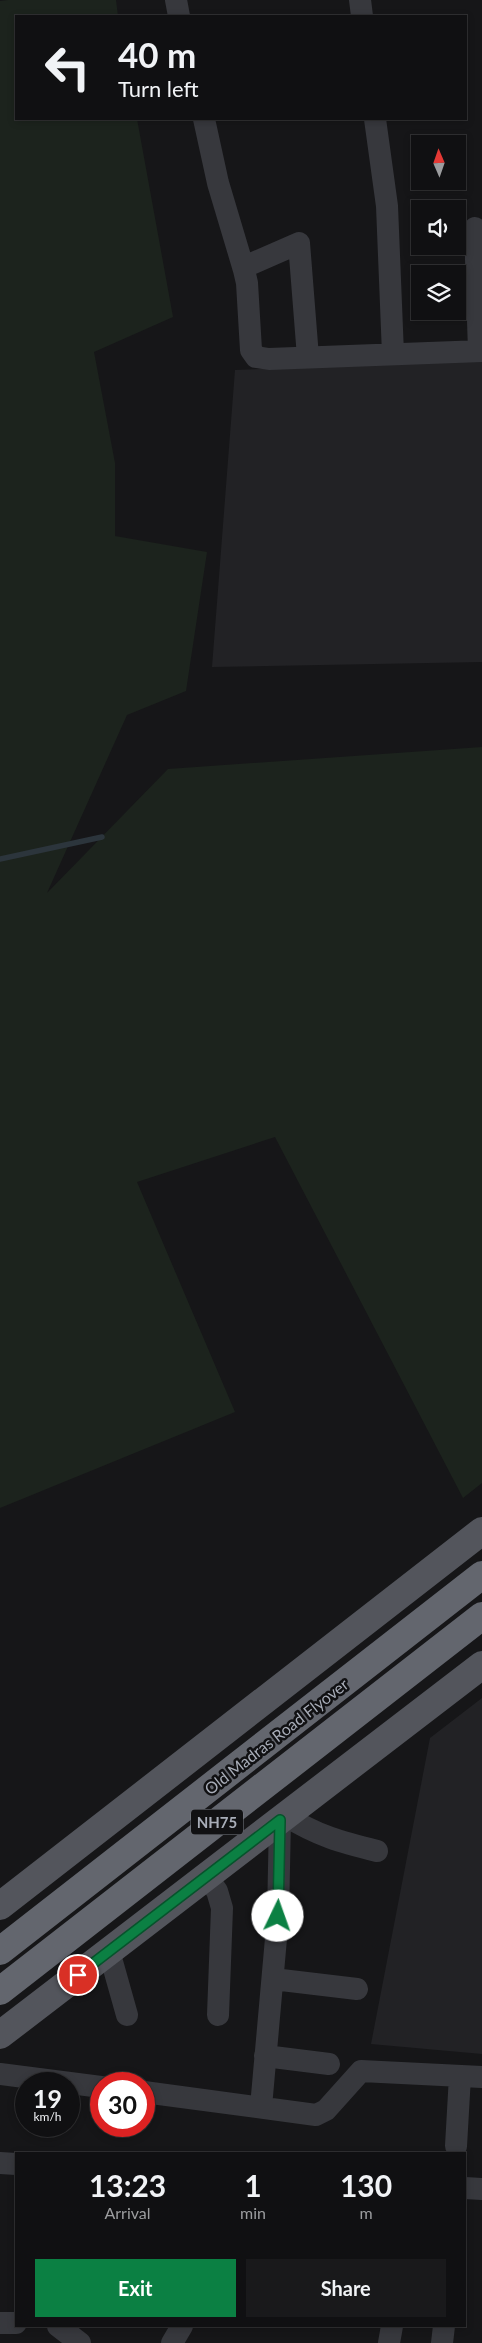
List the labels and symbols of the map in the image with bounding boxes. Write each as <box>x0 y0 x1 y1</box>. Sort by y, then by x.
north arrow <box>411 135 466 190</box>
street label: Old Madras Road Flyover <box>200 1674 352 1798</box>
road number: NH75 <box>191 1810 243 1834</box>
position arrow <box>251 1889 303 1941</box>
pin <box>57 1954 99 1996</box>
speed limit sign: 30 <box>90 2072 155 2137</box>

